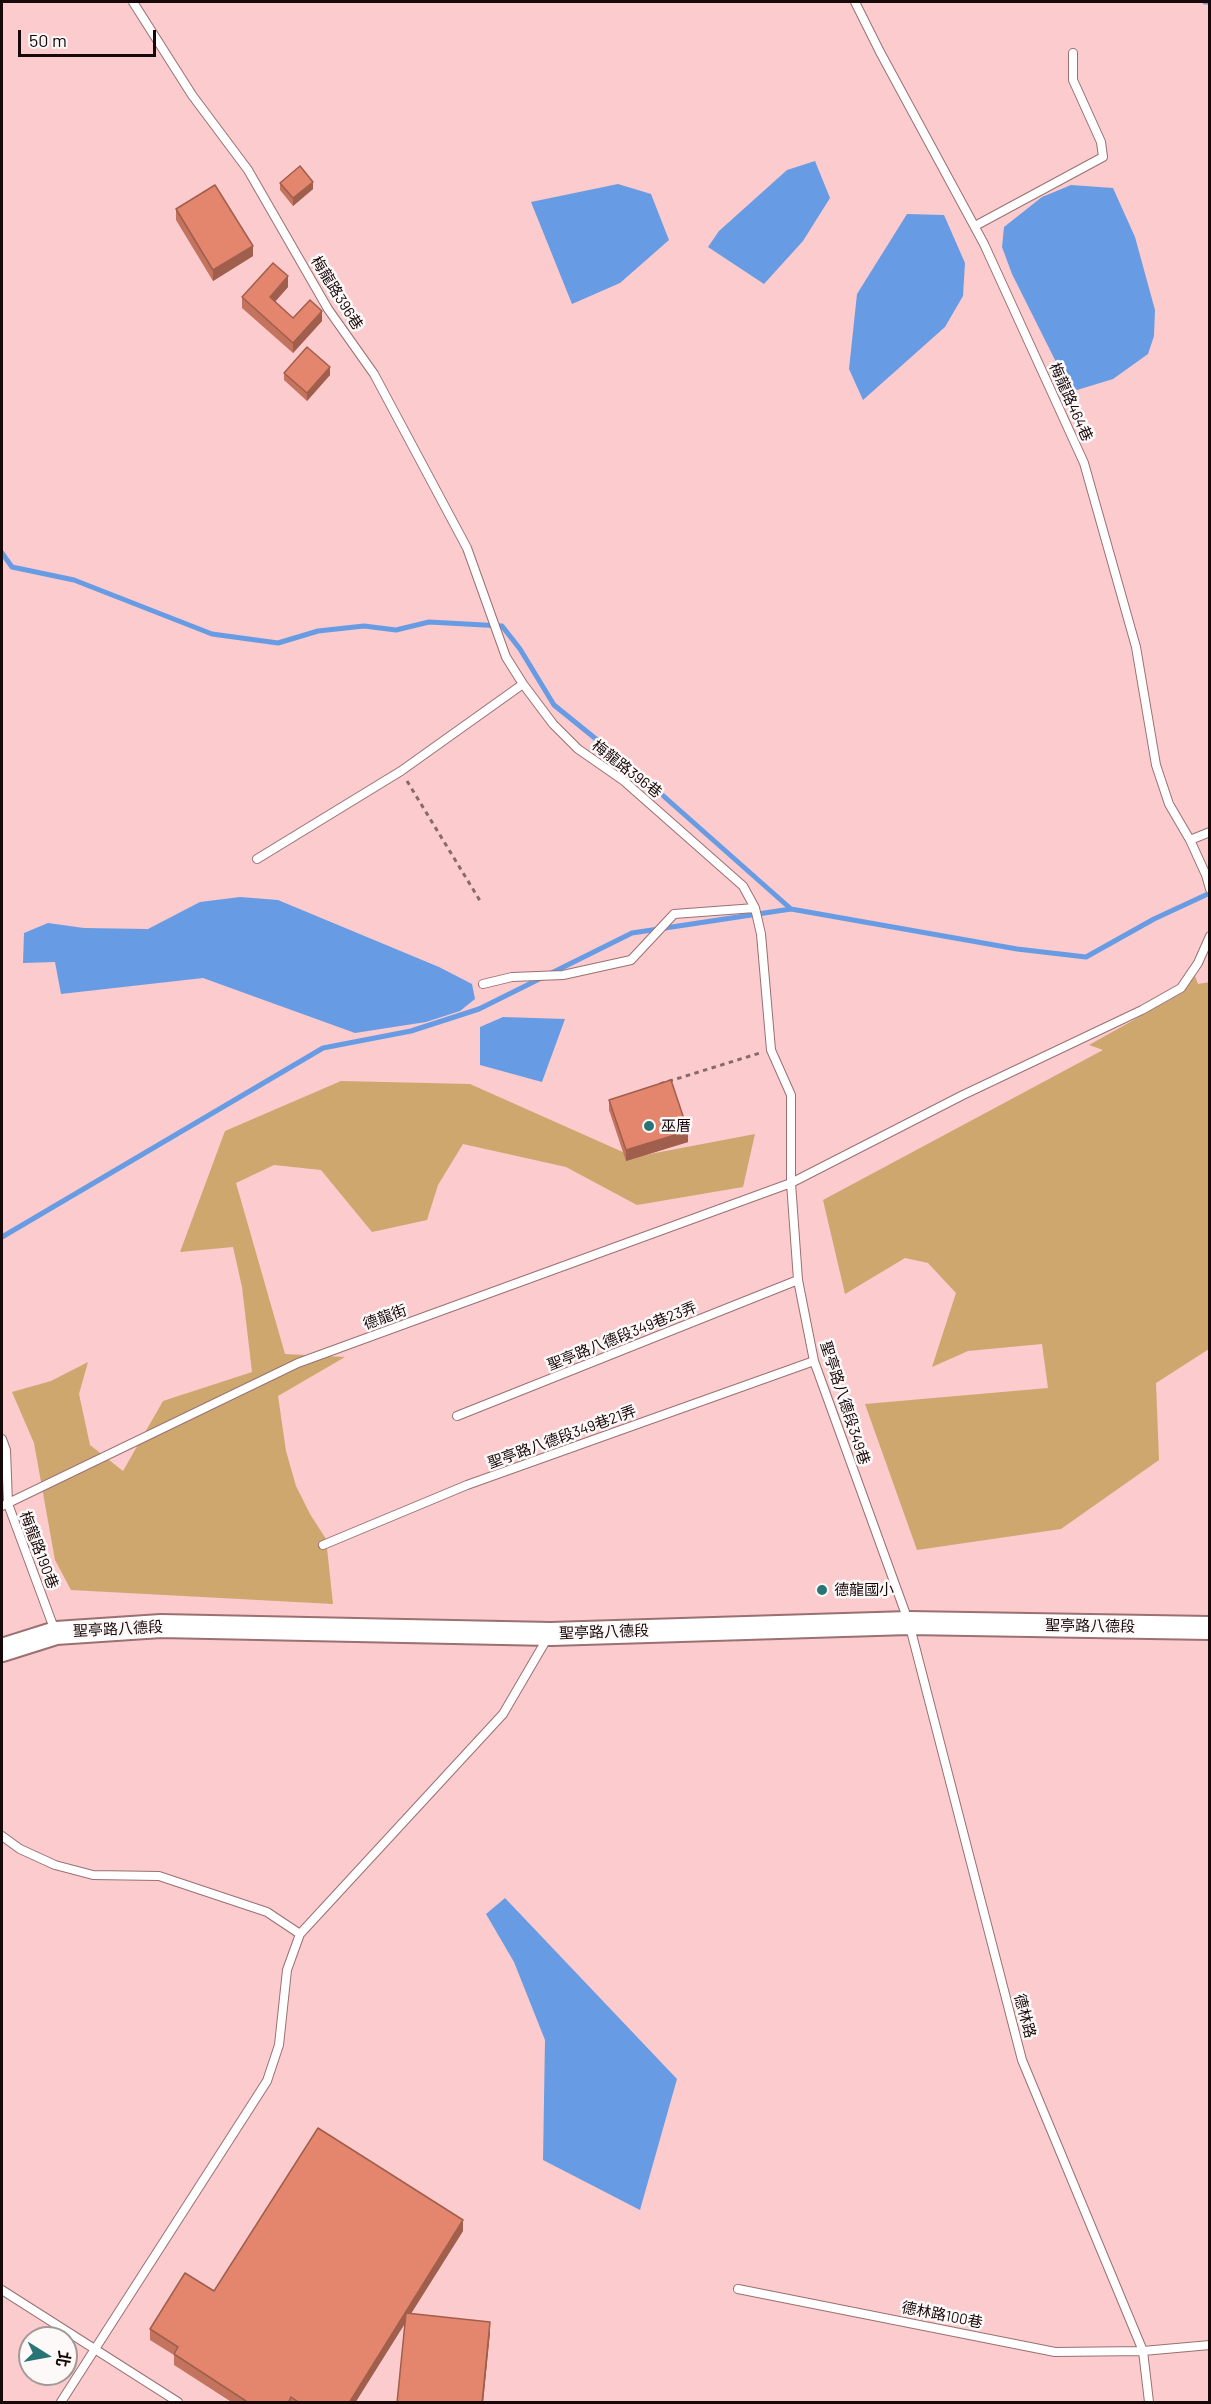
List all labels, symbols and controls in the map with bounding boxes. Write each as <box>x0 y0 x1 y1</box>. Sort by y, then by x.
scale bar <box>21 18 159 56</box>
text: 50 m <box>29 29 67 51</box>
street label: 梅龍路396巷 <box>307 253 367 333</box>
street label: 梅龍路464巷 <box>1046 360 1096 444</box>
street label: 梅龍路396巷 <box>589 736 665 802</box>
place label: 巫厝 <box>661 1117 691 1135</box>
marker: 巫厝 <box>642 1119 656 1133</box>
street label: 聖亭路八德段349巷23弄 <box>545 1298 699 1374</box>
street label: 德龍街 <box>361 1301 409 1333</box>
street label: 聖亭路八德段349巷 <box>817 1339 873 1467</box>
street label: 聖亭路八德段349巷21弄 <box>485 1402 639 1472</box>
street label: 梅龍路190巷 <box>16 1509 62 1591</box>
place label: 德龍國小 <box>834 1581 894 1599</box>
marker: 德龍國小 <box>815 1583 829 1597</box>
street label: 聖亭路八德段 <box>1045 1616 1135 1636</box>
street label: 聖亭路八德段 <box>73 1618 163 1640</box>
street label: 聖亭路八德段 <box>559 1621 649 1643</box>
street label: 德林路 <box>1010 1992 1040 2040</box>
street label: 德林路100巷 <box>900 2298 984 2332</box>
north arrow <box>18 2326 78 2386</box>
text: 北 <box>53 2349 75 2369</box>

